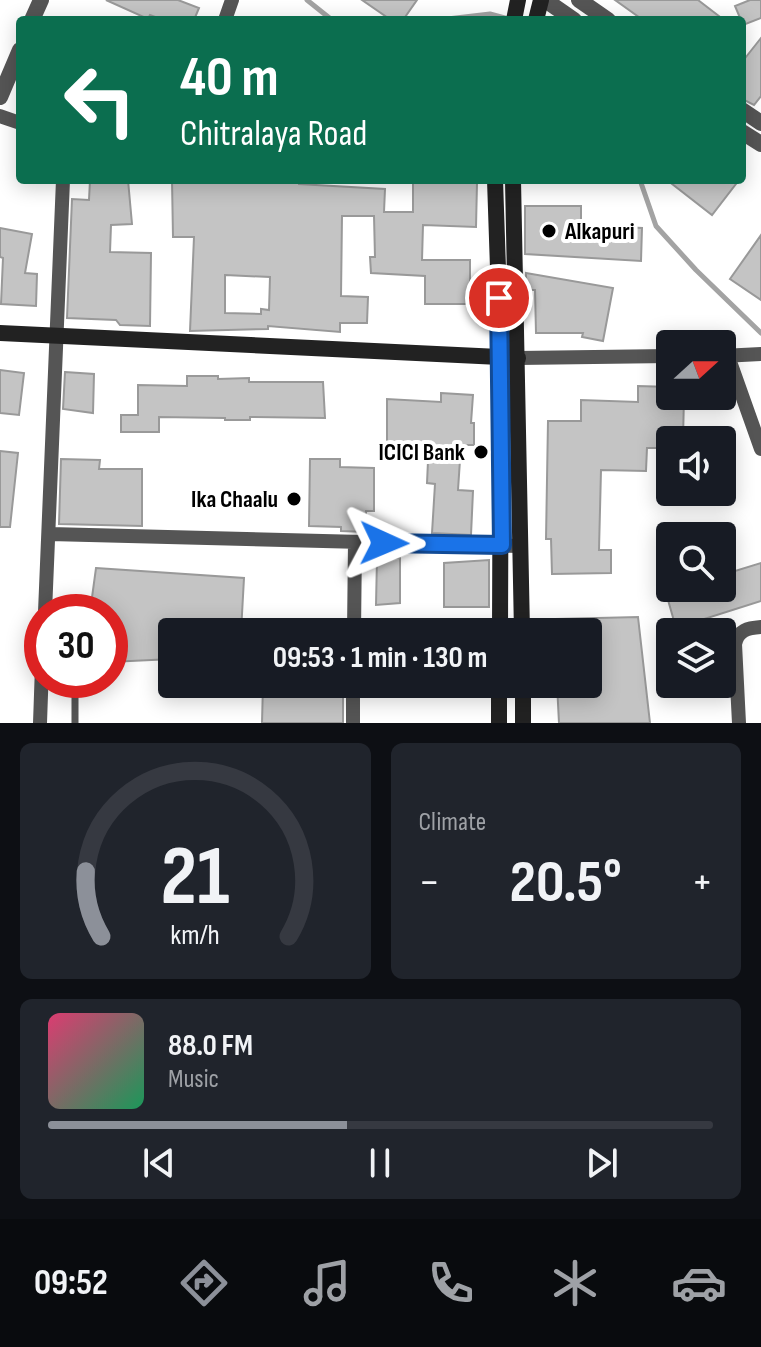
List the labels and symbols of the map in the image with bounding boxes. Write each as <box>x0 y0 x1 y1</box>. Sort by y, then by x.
place label: Alkapuri <box>564 217 635 246</box>
marker: Alkapuri <box>540 222 558 240</box>
pin <box>465 264 533 332</box>
north arrow <box>656 330 736 410</box>
place label: ICICI Bank <box>379 438 465 467</box>
marker: ICICI Bank <box>472 443 490 461</box>
place label: Ika Chaalu <box>191 485 278 514</box>
marker: Ika Chaalu <box>285 490 303 508</box>
position arrow <box>342 501 426 585</box>
speed limit sign: 30 <box>24 594 128 698</box>

